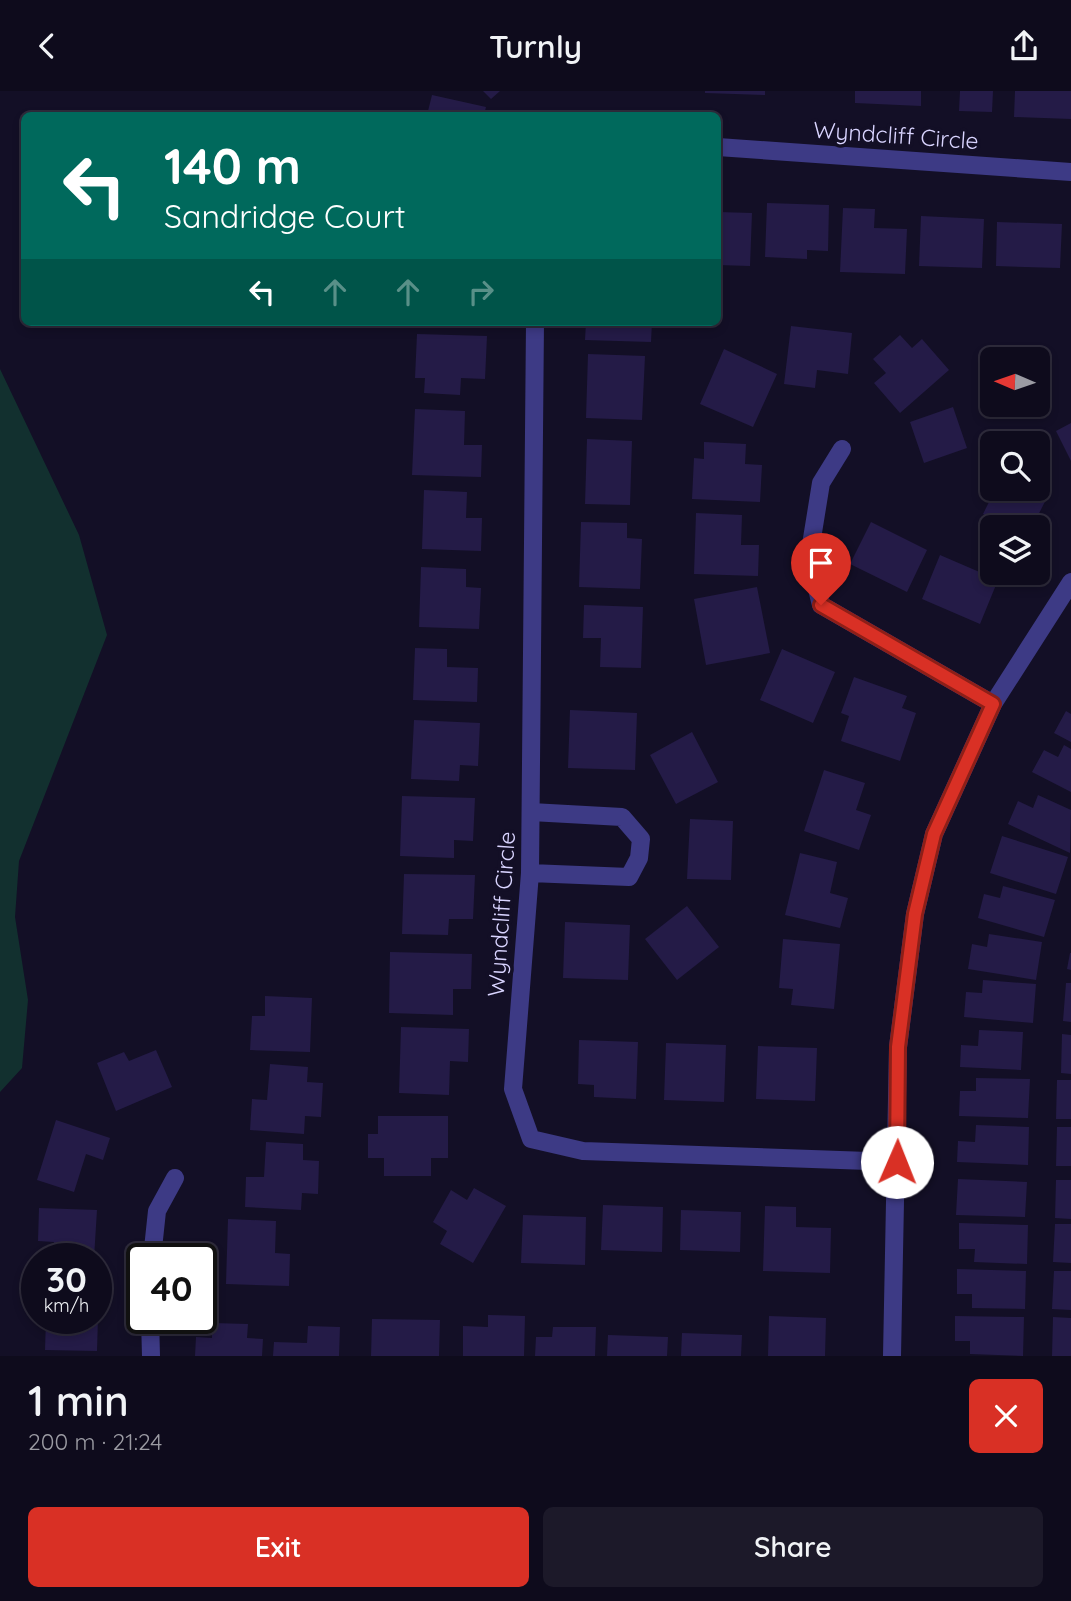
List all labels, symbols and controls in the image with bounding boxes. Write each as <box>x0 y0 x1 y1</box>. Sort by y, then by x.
text: Turnly <box>489 26 582 66</box>
icon: back <box>28 27 66 65</box>
icon: share <box>1005 27 1043 65</box>
street label: Wyndcliff Circle <box>812 115 980 155</box>
text: 140 m <box>164 135 301 196</box>
icon: left <box>49 140 140 231</box>
text: Sandridge Court <box>164 196 406 236</box>
icon: left <box>243 273 281 311</box>
icon: ahead <box>316 273 354 311</box>
icon: ahead <box>389 273 427 311</box>
icon: right <box>462 273 500 311</box>
north arrow <box>980 347 1050 417</box>
map controls <box>980 347 1050 585</box>
button: search <box>980 431 1050 501</box>
button: layers <box>980 515 1050 585</box>
pin <box>791 533 851 605</box>
icon: arrive <box>802 544 840 582</box>
street label: Wyndcliff Circle <box>481 830 521 998</box>
position arrow <box>860 1125 934 1199</box>
speed limit sign: 40 <box>126 1243 217 1334</box>
text: 30 <box>46 1257 87 1301</box>
text: km/h <box>44 1294 89 1317</box>
text: 1 min <box>28 1374 129 1427</box>
button: close <box>969 1379 1043 1453</box>
text: 200 m · 21:24 <box>28 1427 162 1456</box>
button: Exit <box>28 1507 529 1587</box>
button: Share <box>543 1507 1043 1587</box>

